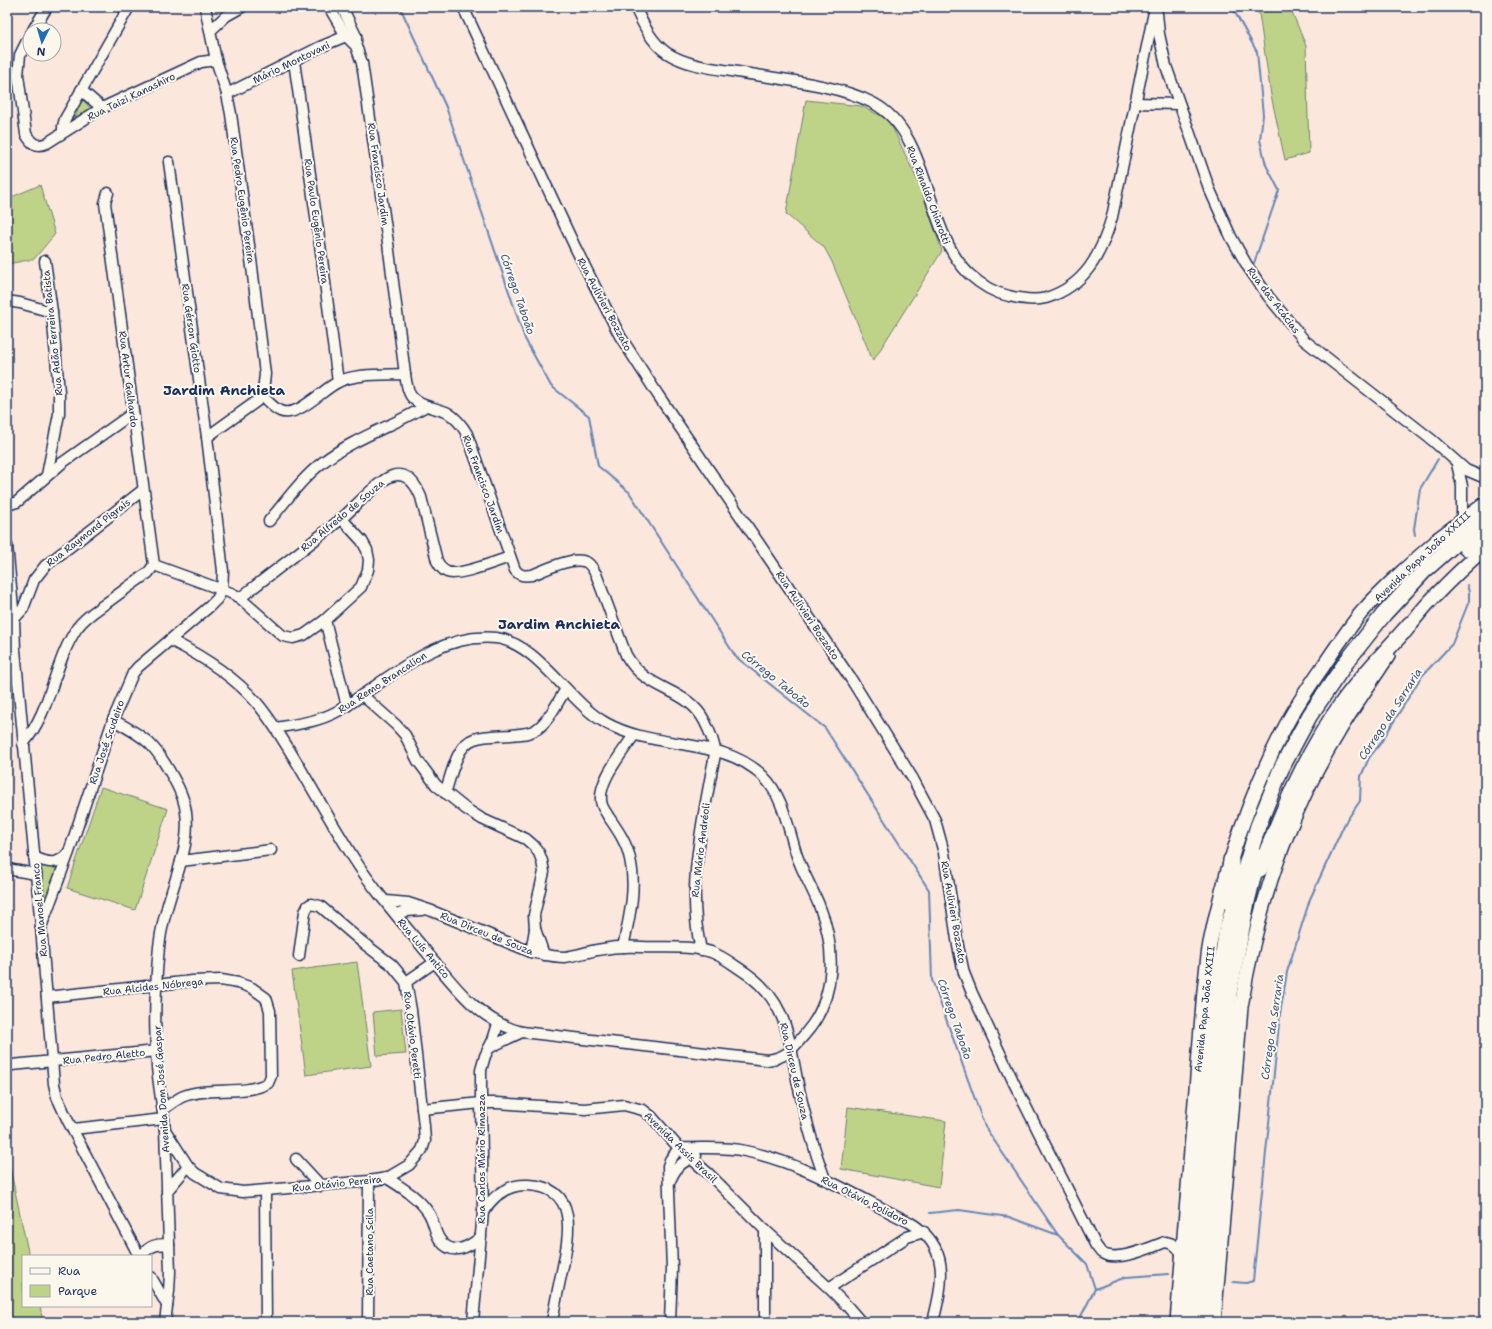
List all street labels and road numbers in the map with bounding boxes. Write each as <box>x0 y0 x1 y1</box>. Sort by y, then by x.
street label: Mário Montovani <box>251 38 332 87</box>
street label: Rua Taizi Kanashiro <box>85 70 177 123</box>
street label: Rua Francisco Jardim <box>365 122 392 227</box>
street label: Rua Pedro Eugênio Pereira <box>227 136 258 265</box>
street label: Rua Rinaldo Chiarotti <box>904 144 953 246</box>
street label: Rua Paulo Eugênio Pereira <box>301 158 332 285</box>
street label: Rua Aulivieri Bozzato <box>574 255 635 353</box>
street label: Rua das Acácias <box>1244 265 1303 336</box>
street label: Rua Adão Ferreira Batista <box>39 269 66 396</box>
street label: Rua Gérson Giotto <box>179 283 204 374</box>
street label: Rua Artur Galhardo <box>116 330 141 428</box>
street label: Rua Francisco Jardim <box>460 433 508 536</box>
street label: Rua Alfredo de Souza <box>298 476 387 554</box>
street label: Rua Raymond Pigrais <box>44 495 133 569</box>
street label: Avenida Papa João XXIII <box>1371 508 1474 604</box>
street label: Rua Aulivieri Bozzato <box>773 568 842 662</box>
street label: Rua Remo Brancalion <box>335 649 429 716</box>
street label: Rua José Scudeiro <box>86 698 127 786</box>
street label: Rua Mário Andréoli <box>688 802 713 898</box>
street label: Rua Aulivieri Bozzato <box>938 860 969 964</box>
street label: Rua Manoel Franco <box>29 862 50 957</box>
street label: Rua Dirceu de Souza <box>438 909 536 958</box>
street label: Rua Luís Antico <box>395 916 453 981</box>
street label: Avenida Papa João XXIII <box>1191 945 1218 1073</box>
street label: Rua Alcides Nóbrega <box>102 975 205 998</box>
street label: Rua Otávio Peretti <box>401 990 424 1080</box>
street label: Rua Dirceu de Souza <box>777 1021 812 1122</box>
street label: Avenida Dom José Gaspar <box>151 1024 172 1153</box>
street label: Rua Pedro Aletto <box>62 1046 146 1067</box>
street label: Rua Carlos Mário Rimazza <box>475 1093 488 1224</box>
street label: Avenida Assis Brasil <box>641 1109 720 1186</box>
street label: Rua Otávio Pereira <box>292 1172 383 1195</box>
street label: Rua Otávio Polidoro <box>819 1173 911 1228</box>
street label: Rua Caetano Scila <box>363 1207 376 1296</box>

